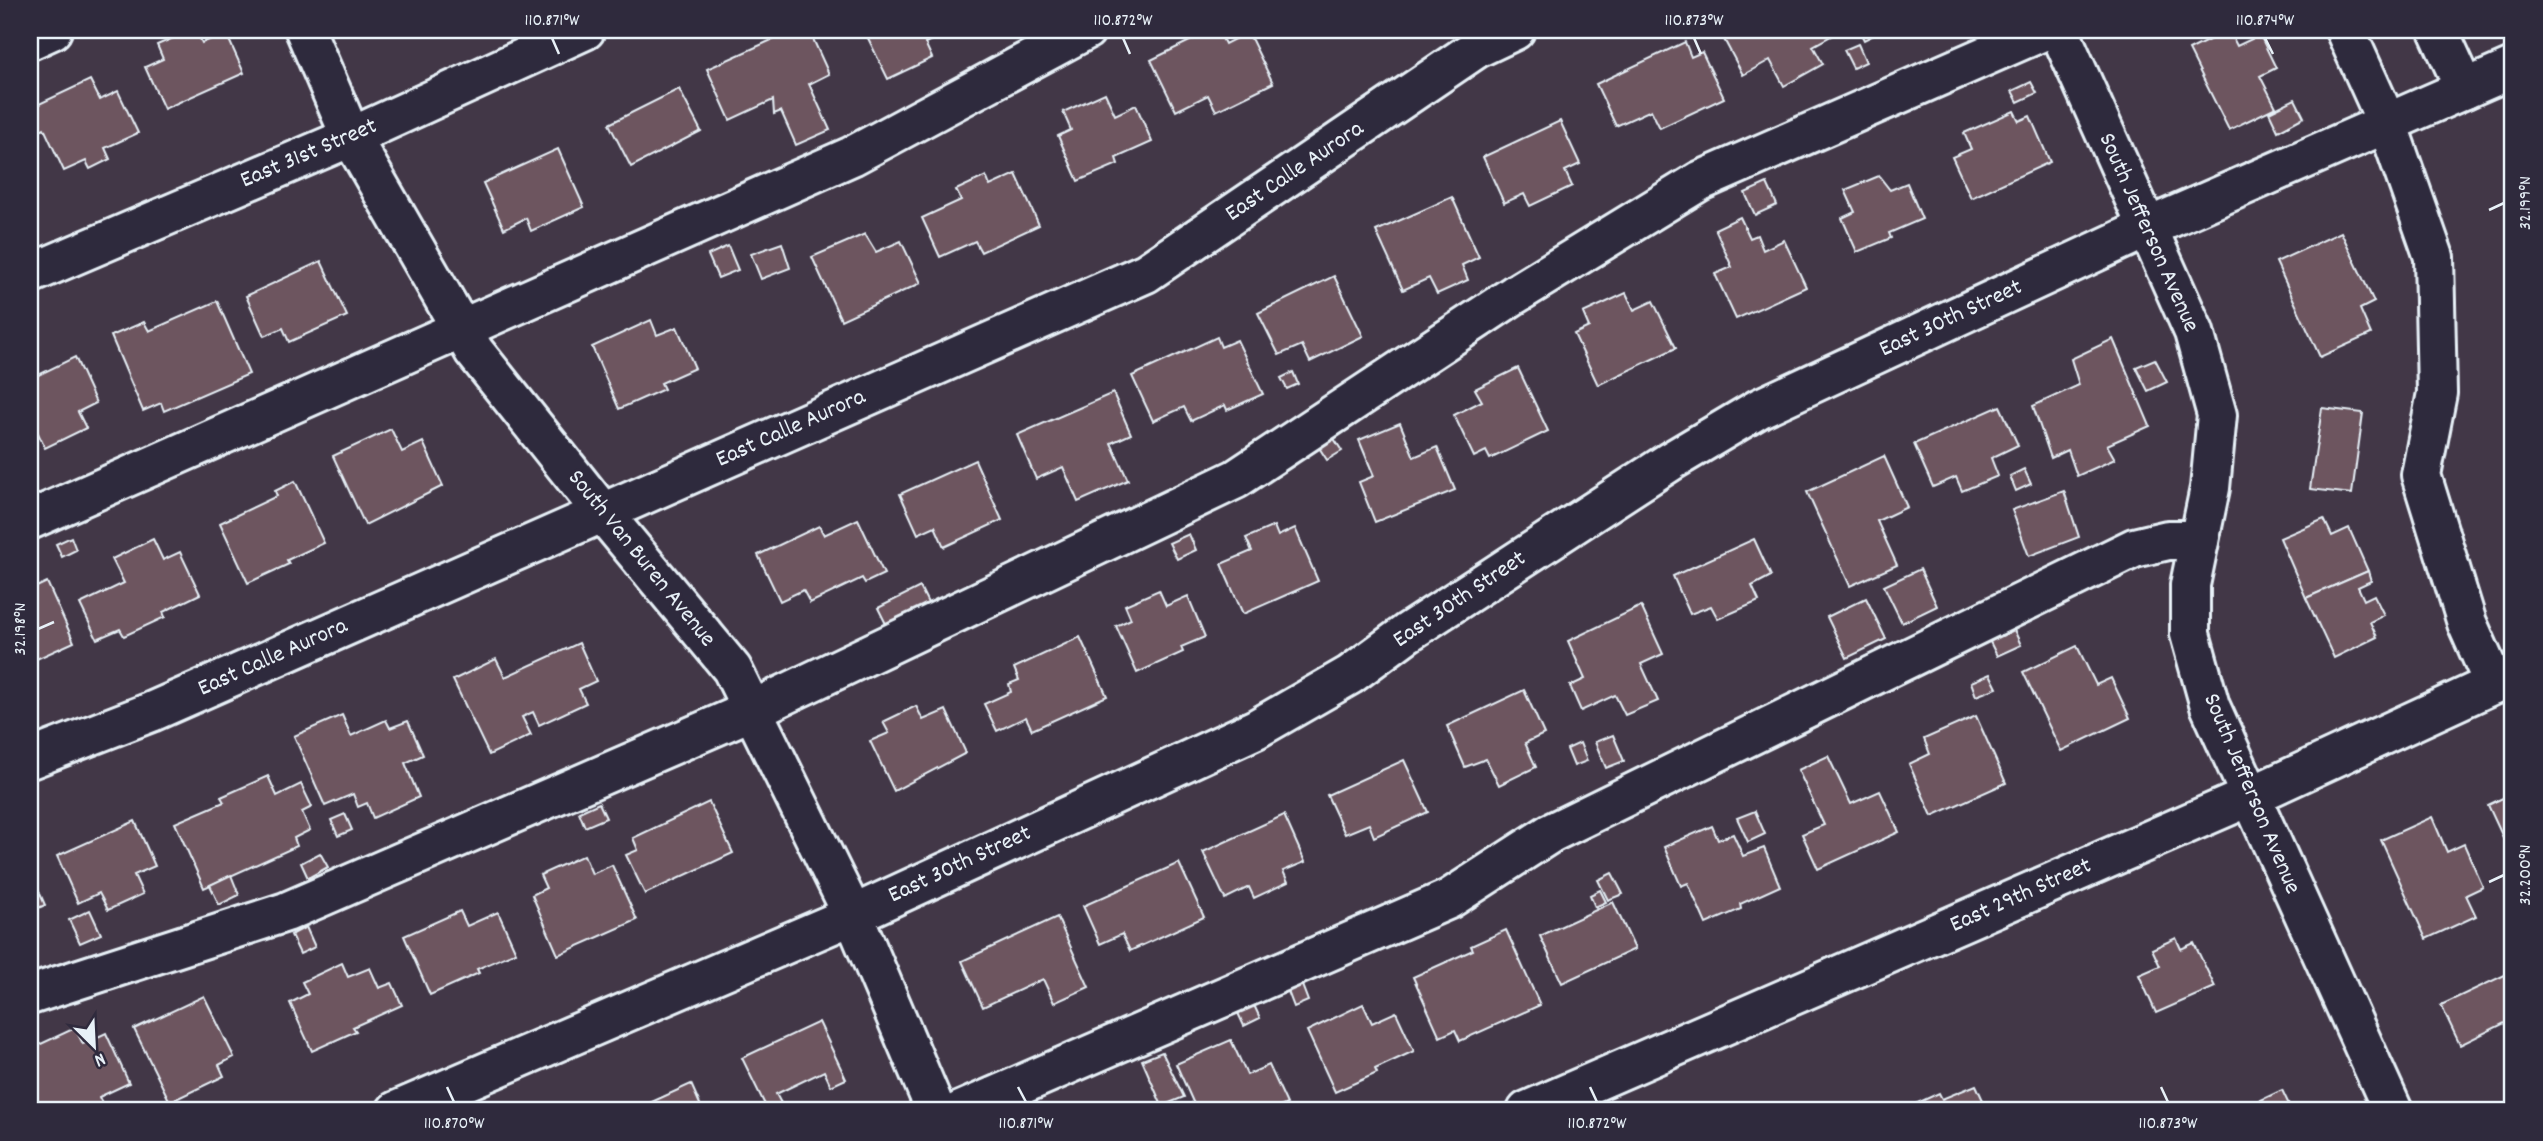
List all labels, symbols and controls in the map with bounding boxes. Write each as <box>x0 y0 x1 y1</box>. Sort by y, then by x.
text: 110.871°W <box>525 9 580 34</box>
text: 110.872°W <box>1094 9 1153 34</box>
text: 110.873°W <box>1665 9 1724 34</box>
text: 110.874°W <box>2236 9 2295 34</box>
street label: East 31st Street <box>235 110 383 198</box>
street label: East Calle Aurora <box>1219 113 1372 231</box>
street label: South Jefferson Avenue <box>2089 128 2207 338</box>
text: 32.199°N <box>2514 176 2539 230</box>
street label: East 30th Street <box>1874 271 2028 367</box>
street label: East Calle Aurora <box>711 381 872 477</box>
street label: South Van Buren Avenue <box>559 463 723 655</box>
street label: East 30th Street <box>1387 543 1533 657</box>
text: 32.198°N <box>9 603 34 655</box>
street label: East Calle Aurora <box>193 610 354 706</box>
street label: South Jefferson Avenue <box>2193 688 2309 900</box>
street label: East 30th Street <box>883 817 1037 913</box>
text: 32.200°N <box>2514 844 2539 906</box>
street label: East 29th Street <box>1945 850 2097 942</box>
north arrow <box>60 1012 130 1082</box>
text: N <box>90 1044 109 1073</box>
text: 110.870°W <box>424 1112 485 1137</box>
text: 110.871°W <box>999 1112 1054 1137</box>
text: 110.872°W <box>1568 1112 1627 1137</box>
text: 110.873°W <box>2139 1112 2198 1137</box>

